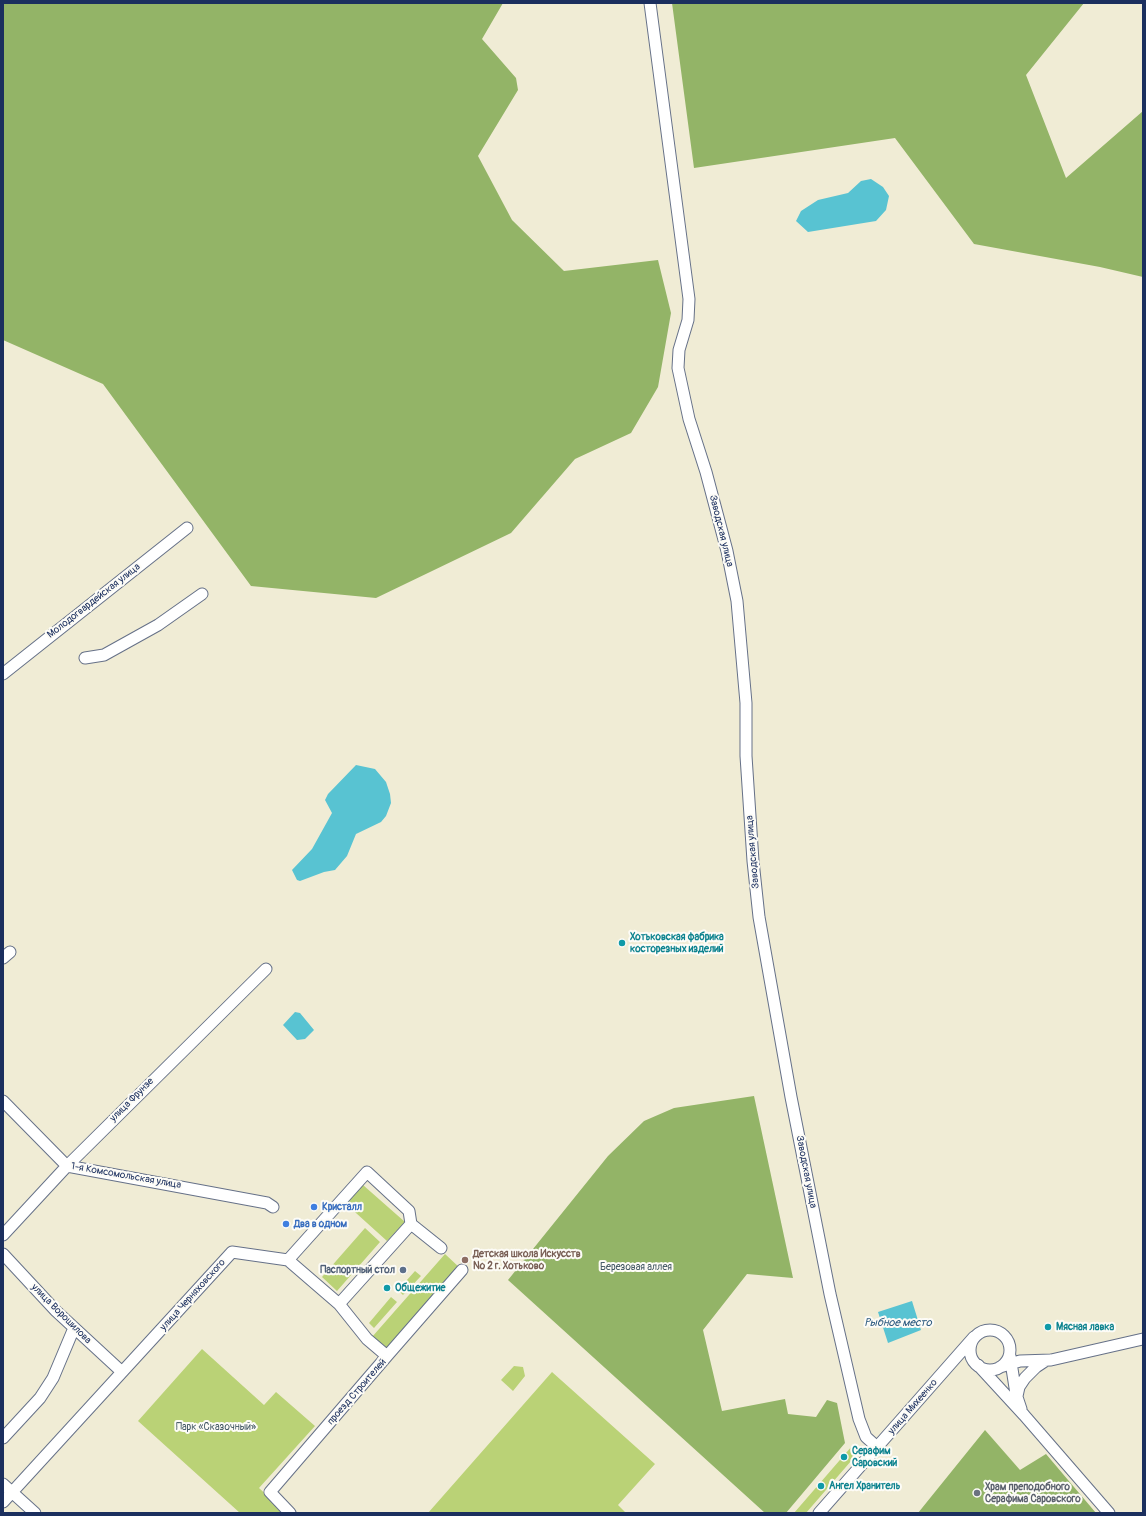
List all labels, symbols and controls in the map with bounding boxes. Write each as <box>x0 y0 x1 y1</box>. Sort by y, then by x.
street label: Заводская улица <box>706 494 736 568</box>
street label: Молодогвардейская улица <box>45 561 143 641</box>
street label: Заводская улица <box>744 815 762 889</box>
place label: Хотьковская фабрика косторезных изделий <box>630 931 724 954</box>
marker: Хотьковская фабрика косторезных изделий <box>617 938 627 948</box>
street label: улица Фрунзе <box>107 1075 157 1125</box>
street label: Заводская улица <box>793 1135 819 1209</box>
street label: 1-я Комсомольская улица <box>70 1160 182 1192</box>
place label: Кристалл <box>322 1201 362 1213</box>
marker: Кристалл <box>309 1202 319 1212</box>
place label: Два в одном <box>294 1218 347 1230</box>
marker: Два в одном <box>281 1219 291 1229</box>
place label: Детская школа Искусств № 2 г. Хотьково <box>473 1248 581 1272</box>
marker: Детская школа Искусств № 2 г. Хотьково <box>460 1255 470 1265</box>
street label: улица Черняховского <box>158 1257 228 1333</box>
park label: Березовая аллея <box>600 1261 672 1273</box>
place label: Паспортный стол <box>320 1264 395 1276</box>
marker: Паспортный стол <box>398 1265 408 1275</box>
street label: улица Ворошилова <box>29 1282 93 1346</box>
place label: Общежитие <box>395 1282 445 1294</box>
marker: Общежитие <box>382 1283 392 1293</box>
water label: Рыбное место <box>864 1316 932 1330</box>
place label: Мясная лавка <box>1056 1321 1114 1333</box>
marker: Мясная лавка <box>1043 1322 1053 1332</box>
street label: проезд Строителей <box>325 1356 389 1428</box>
street label: улица Михеенко <box>886 1377 940 1437</box>
park label: Парк «Сказочный» <box>176 1421 256 1433</box>
place label: Серафим Саровский <box>852 1445 897 1468</box>
marker: Серафим Саровский <box>839 1452 849 1462</box>
place label: Ангел Хранитель <box>829 1480 900 1492</box>
marker: Ангел Хранитель <box>816 1481 826 1491</box>
place label: Храм преподобного Серафима Саровского <box>985 1481 1081 1504</box>
marker: Храм преподобного Серафима Саровского <box>972 1488 982 1498</box>

